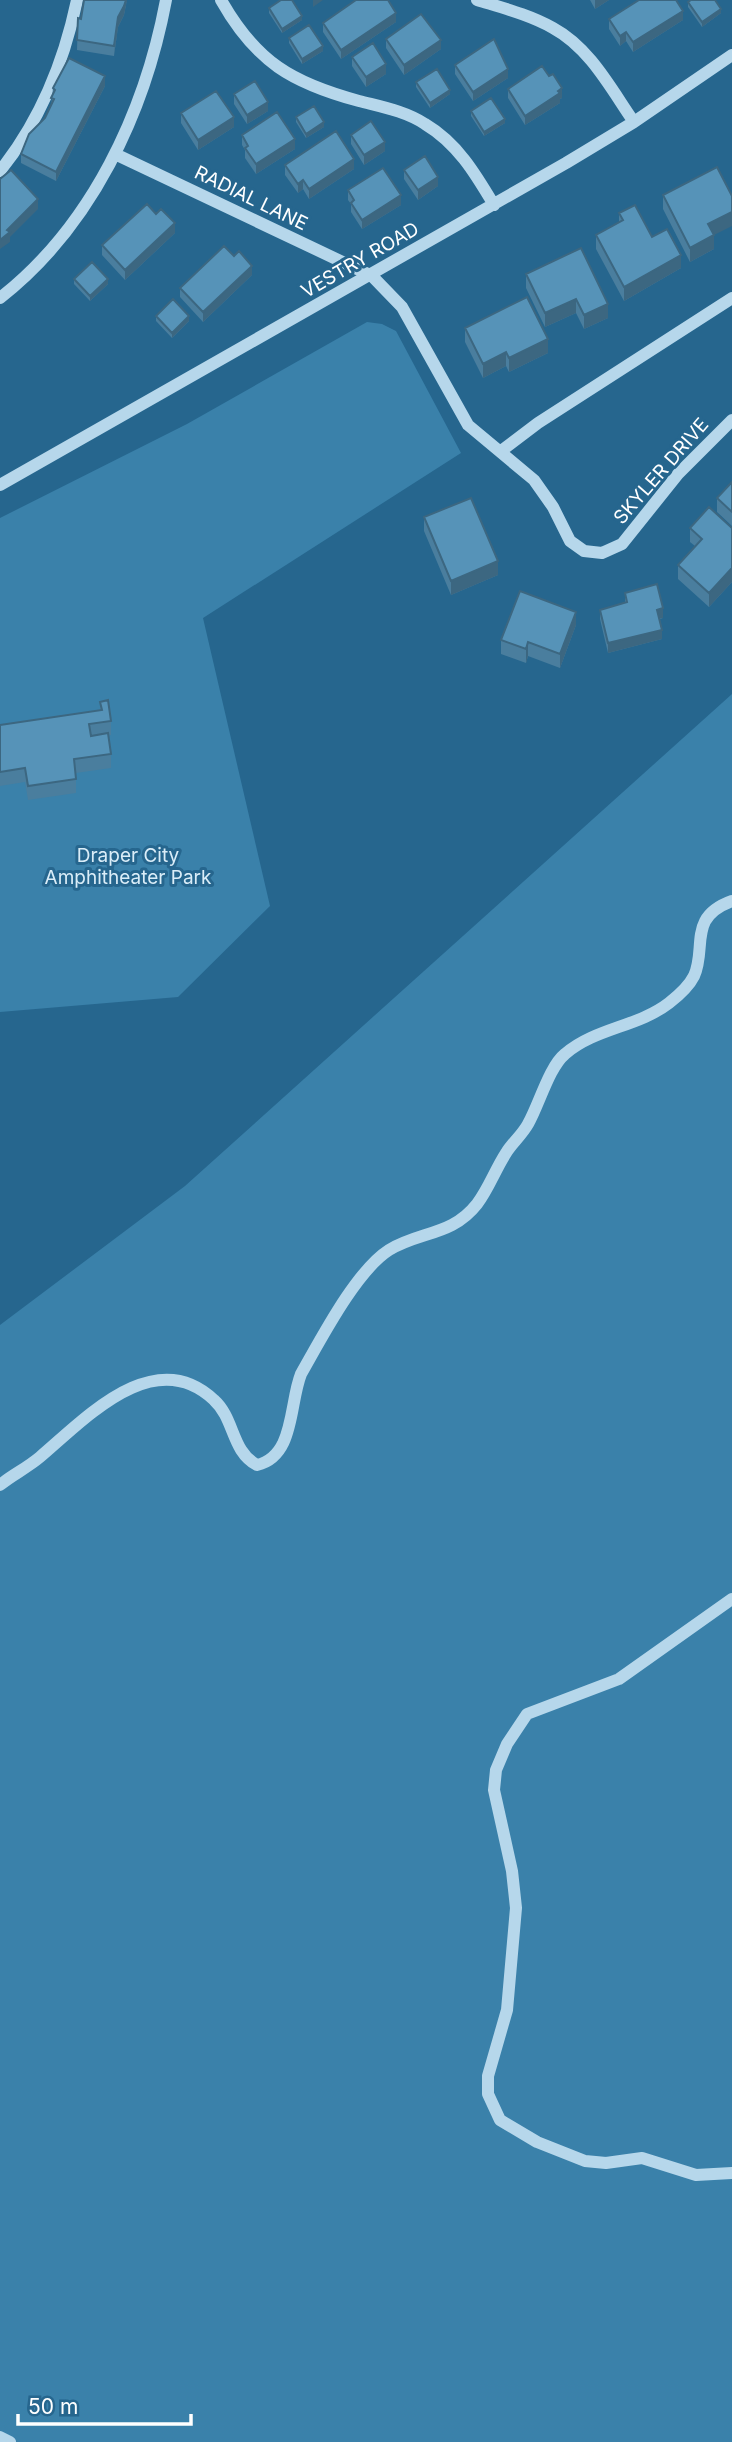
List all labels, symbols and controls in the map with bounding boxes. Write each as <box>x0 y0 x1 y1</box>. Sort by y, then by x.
street label: RADIAL LANE <box>191 161 311 235</box>
street label: VESTRY ROAD <box>297 217 423 303</box>
street label: SKYLER DRIVE <box>609 413 713 529</box>
park label: Draper City Amphitheater Park <box>45 844 212 889</box>
scale bar <box>18 2382 191 2426</box>
text: 50 m <box>28 2394 78 2419</box>

